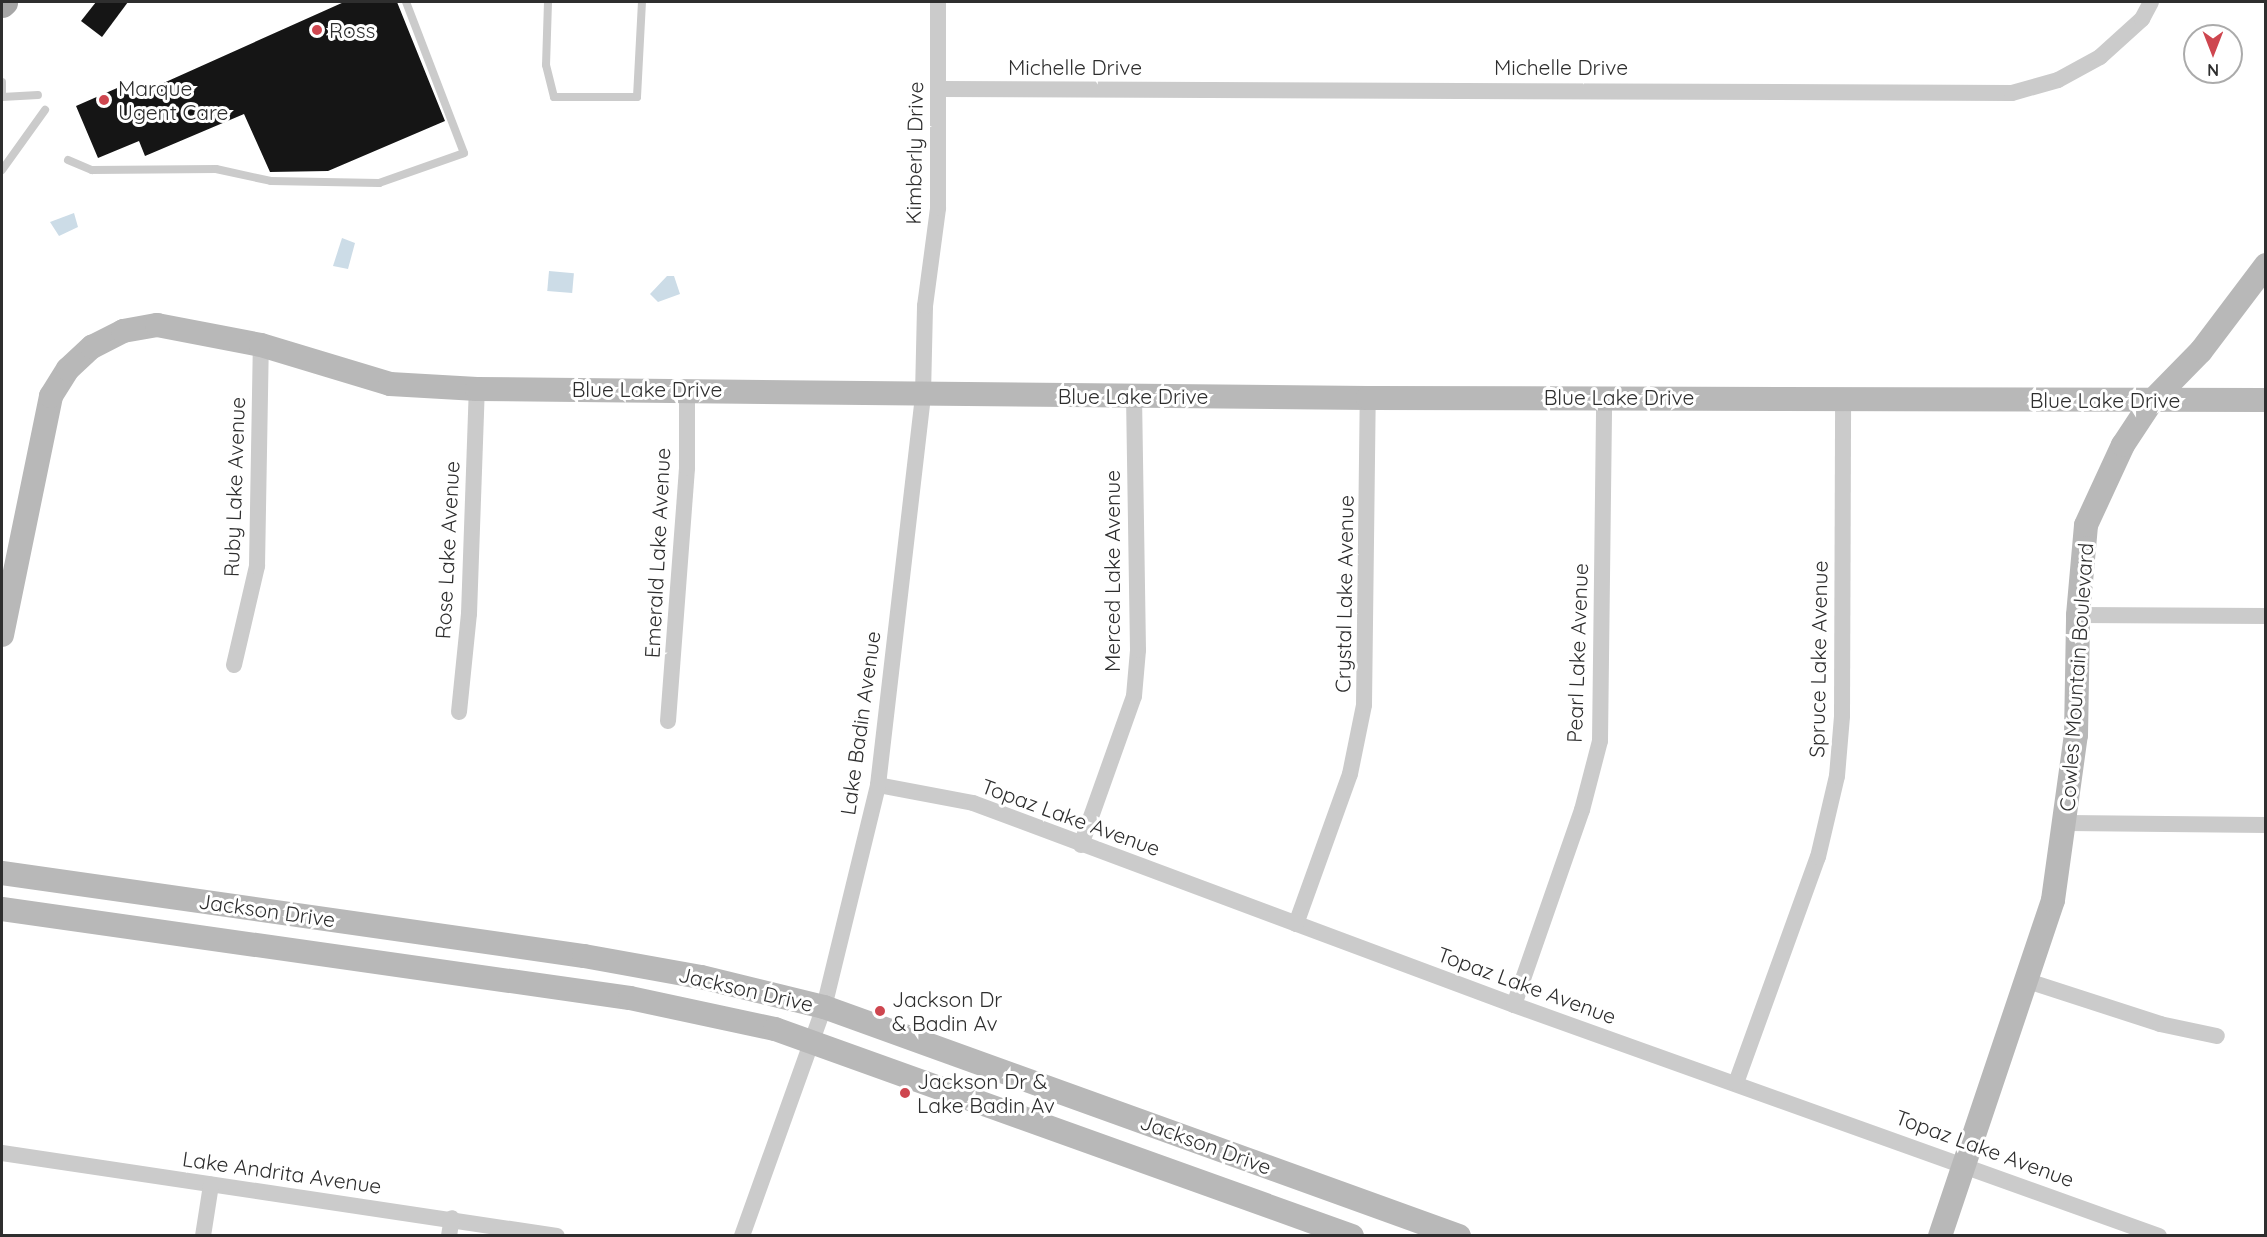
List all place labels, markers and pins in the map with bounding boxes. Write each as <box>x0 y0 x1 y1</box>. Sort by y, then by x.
place label: Ross <box>329 17 375 43</box>
marker: Ross <box>310 23 324 37</box>
place label: Marque Ugent Care <box>118 75 228 125</box>
marker: Marque Ugent Care <box>95 91 113 109</box>
place label: Jackson Dr & Badin Av <box>892 986 1002 1036</box>
marker: Jackson Dr & Badin Av <box>873 1004 887 1018</box>
place label: Jackson Dr & Lake Badin Av <box>917 1068 1055 1118</box>
marker: Jackson Dr & Lake Badin Av <box>898 1086 912 1100</box>

